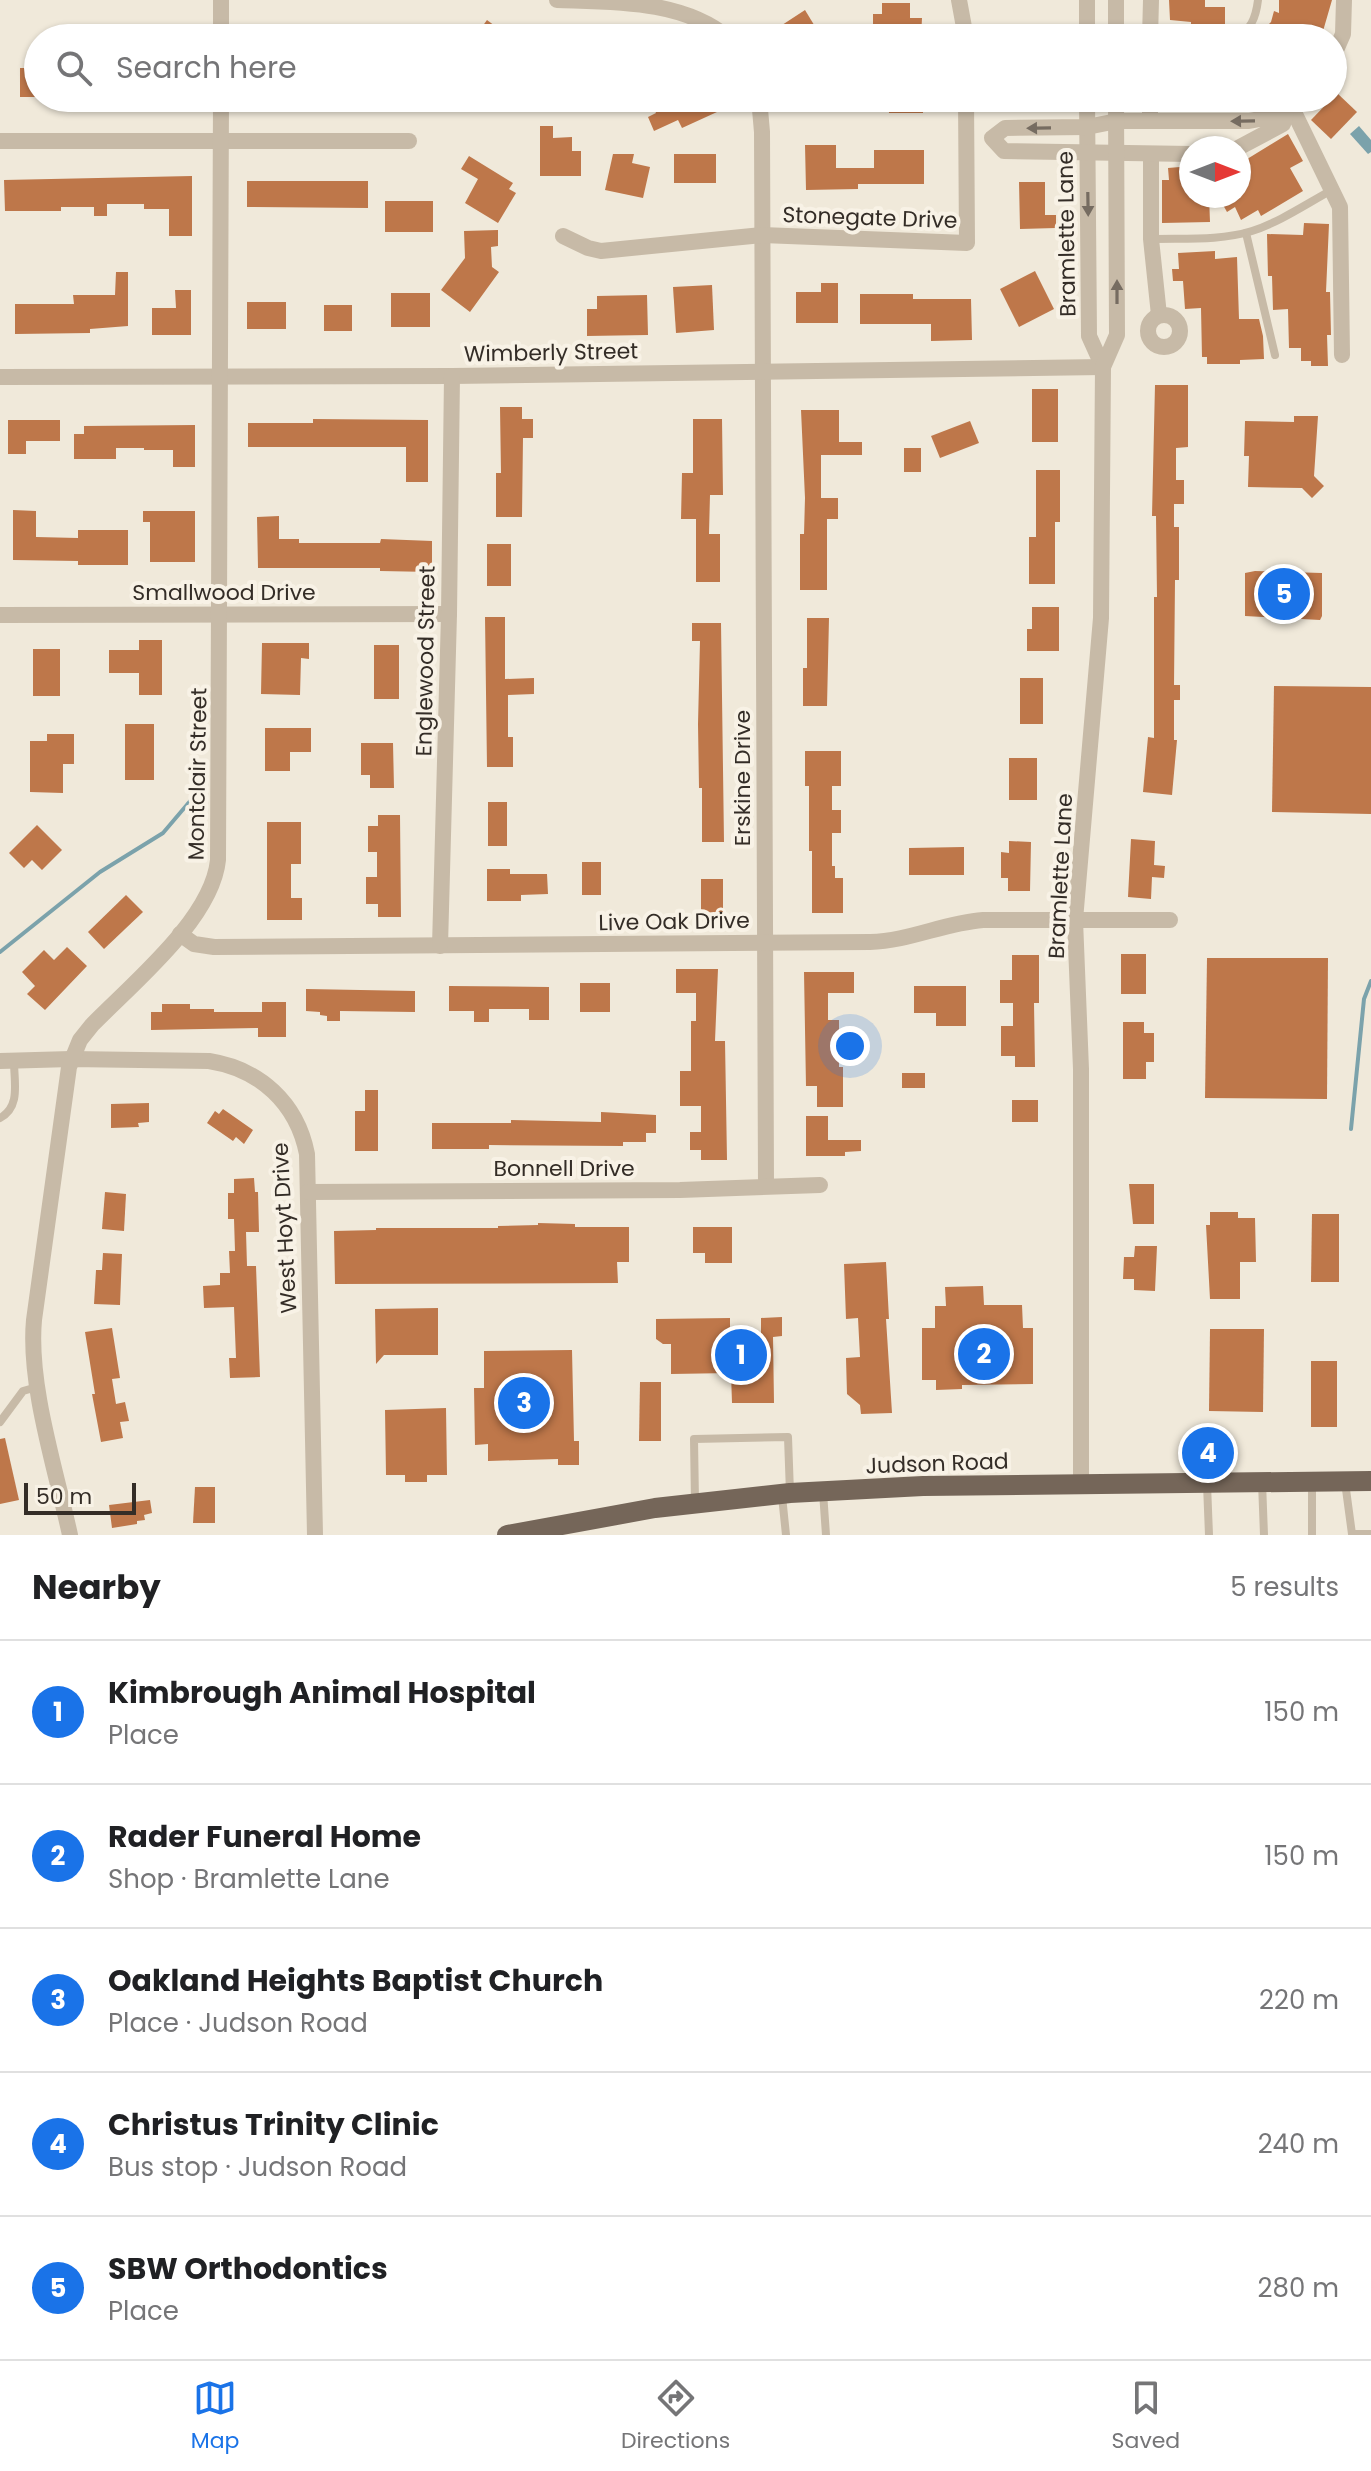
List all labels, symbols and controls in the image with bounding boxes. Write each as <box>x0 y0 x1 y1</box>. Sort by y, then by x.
search box <box>24 24 1347 112</box>
icon: search <box>52 46 96 90</box>
text: Search here <box>116 46 297 89</box>
one-way arrow <box>1230 115 1255 127</box>
one-way arrow <box>1026 122 1051 134</box>
north arrow <box>1179 136 1251 208</box>
street label: Bramlette Lane <box>1050 151 1083 317</box>
one-way arrow <box>1082 192 1094 217</box>
street label: Stonegate Drive <box>782 199 958 236</box>
one-way arrow <box>1111 279 1123 304</box>
street label: Wimberly Street <box>464 335 638 370</box>
pin: 5 <box>1258 564 1310 624</box>
street label: Englewood Street <box>408 565 443 757</box>
street label: Smallwood Drive <box>132 577 316 608</box>
street label: Montclair Street <box>180 687 215 861</box>
street label: Erskine Drive <box>727 710 758 846</box>
street label: Bramlette Lane <box>1041 792 1080 960</box>
street label: Live Oak Drive <box>598 905 750 938</box>
your location <box>830 1026 870 1066</box>
street label: West Hoyt Drive <box>265 1142 304 1314</box>
street label: Bonnell Drive <box>493 1153 635 1184</box>
pin: 2 <box>958 1324 1010 1384</box>
pin: 1 <box>715 1325 767 1385</box>
pin: 3 <box>498 1373 550 1433</box>
pin: 4 <box>1182 1423 1234 1483</box>
street label: Judson Road <box>865 1446 1009 1481</box>
scale bar <box>24 1479 136 1515</box>
text: 50 m <box>36 1481 92 1512</box>
text: Nearby <box>32 1563 161 1611</box>
text: 5 results <box>1230 1569 1339 1605</box>
text: Kimbrough Animal Hospital <box>108 1671 536 1714</box>
text: 1 <box>53 1694 63 1730</box>
text: 150 m <box>1264 1694 1339 1730</box>
text: Place <box>108 1717 179 1753</box>
text: Rader Funeral Home <box>108 1815 421 1858</box>
text: 2 <box>51 1838 65 1874</box>
text: 150 m <box>1264 1838 1339 1874</box>
text: Shop · Bramlette Lane <box>108 1861 390 1897</box>
text: Oakland Heights Baptist Church <box>108 1959 603 2002</box>
text: 3 <box>50 1982 66 2018</box>
text: 220 m <box>1259 1982 1339 2018</box>
text: Place · Judson Road <box>108 2005 368 2041</box>
text: Christus Trinity Clinic <box>108 2103 439 2146</box>
text: 4 <box>49 2126 67 2162</box>
text: 240 m <box>1258 2126 1339 2162</box>
text: Bus stop · Judson Road <box>108 2149 407 2185</box>
text: SBW Orthodontics <box>108 2247 388 2290</box>
text: 5 <box>50 2270 66 2306</box>
text: 280 m <box>1258 2270 1339 2306</box>
text: Place <box>108 2293 179 2329</box>
tab: Map <box>191 2376 239 2457</box>
tab: Directions <box>621 2376 730 2457</box>
tab: Saved <box>1112 2376 1180 2457</box>

